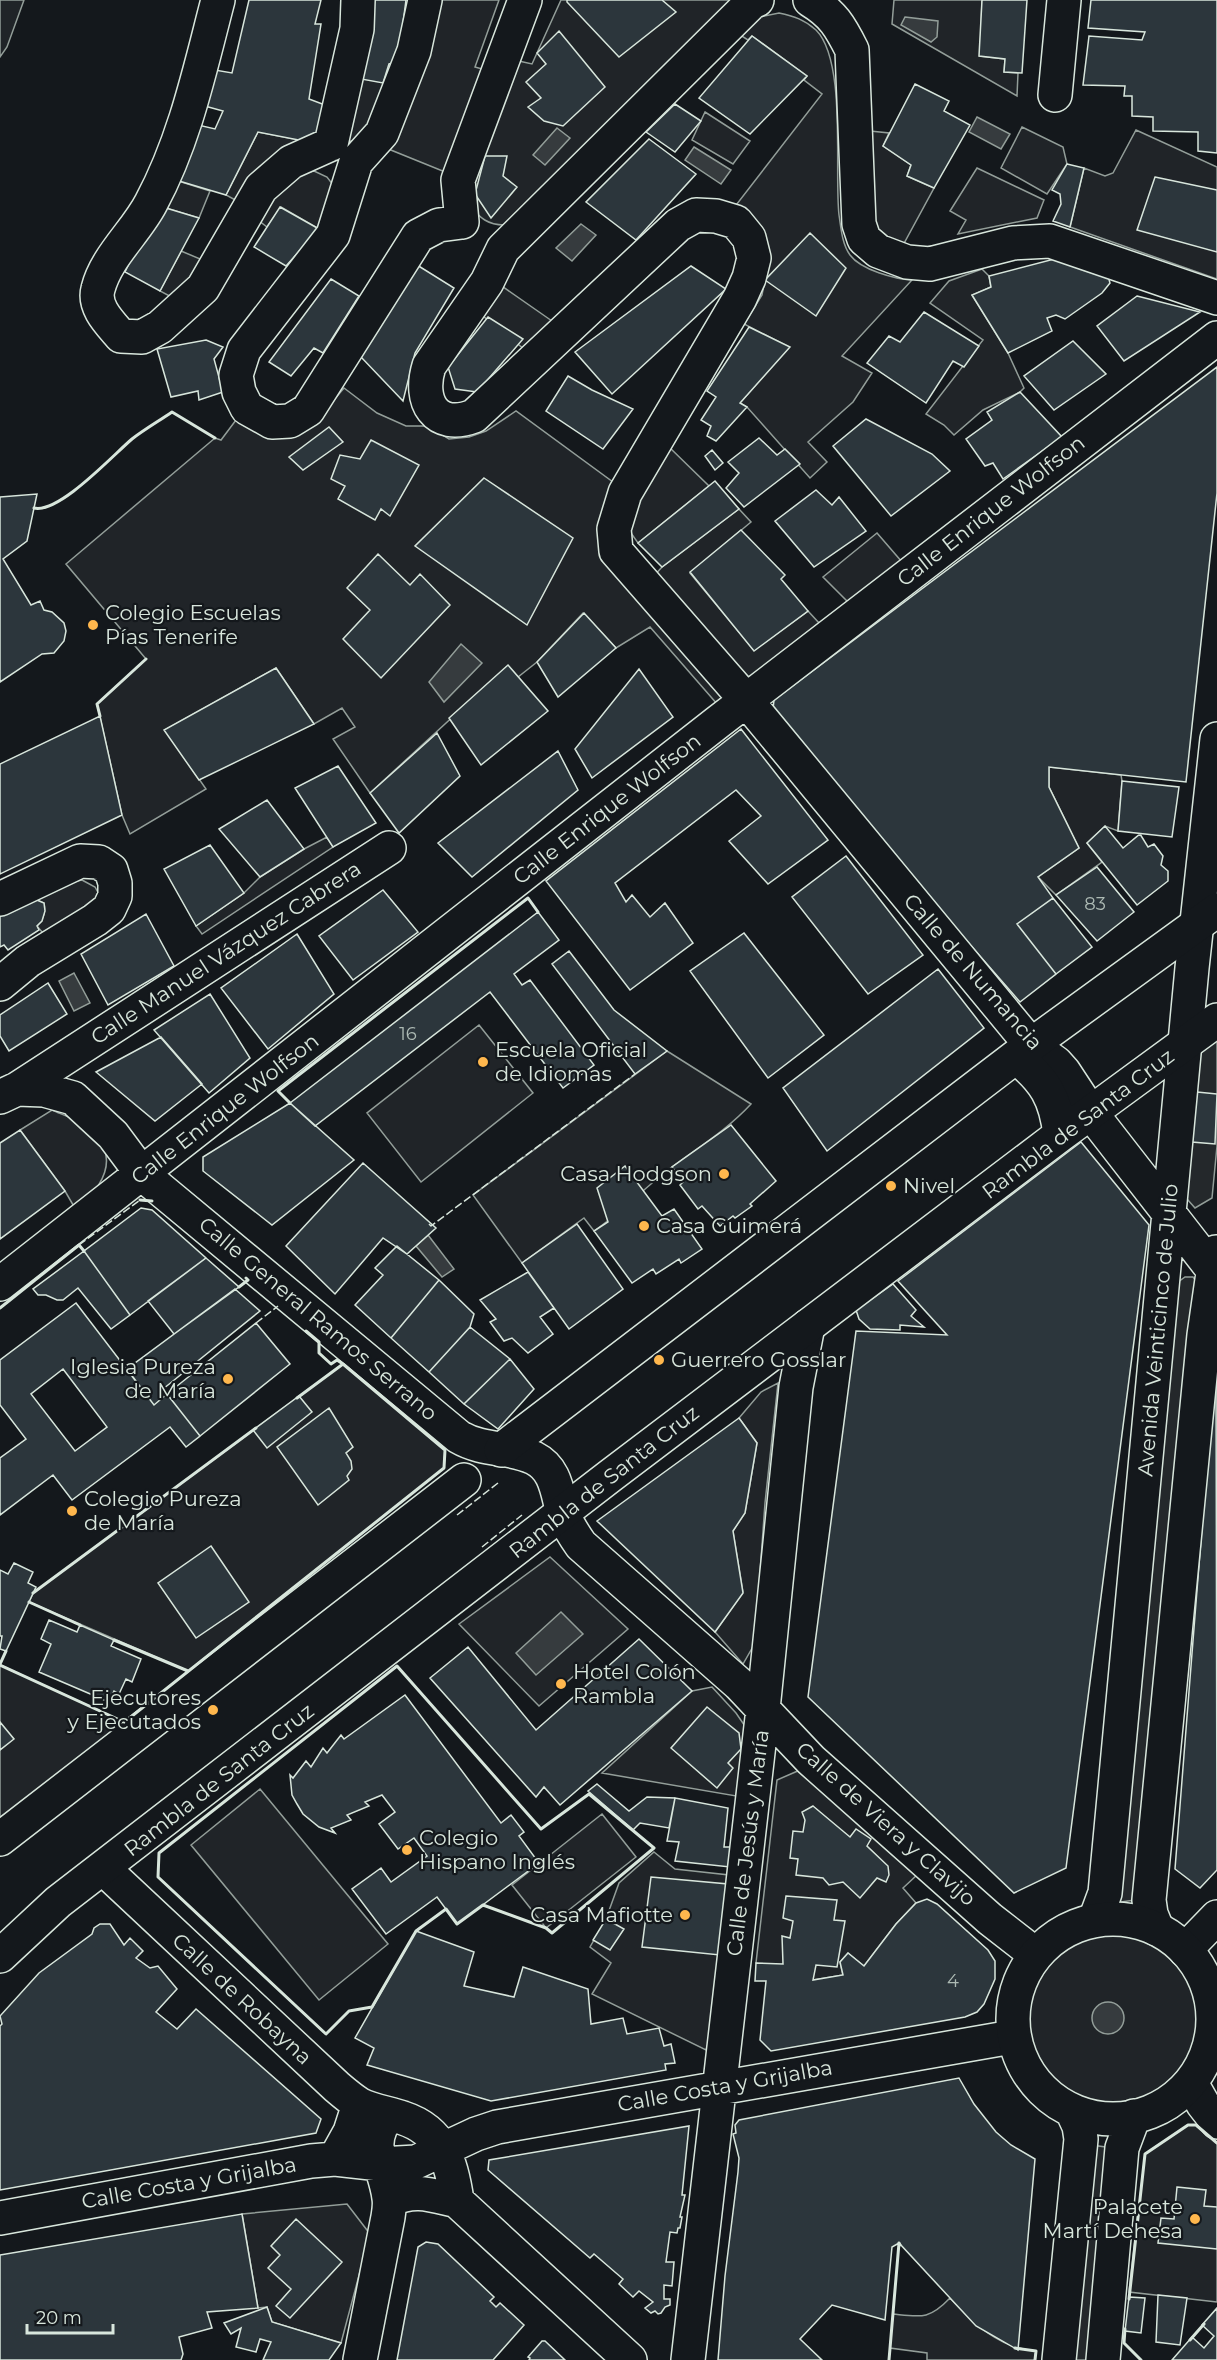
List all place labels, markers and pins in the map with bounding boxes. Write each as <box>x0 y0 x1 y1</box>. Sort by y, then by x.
place label: Colegio Escuelas Pías Tenerife <box>105 600 281 649</box>
marker: Colegio Escuelas Pías Tenerife <box>86 618 100 632</box>
place label: Escuela Oficial de Idiomas <box>495 1037 647 1086</box>
marker: Escuela Oficial de Idiomas <box>476 1055 490 1069</box>
place label: Casa Hodgson <box>560 1161 712 1186</box>
marker: Casa Hodgson <box>717 1167 731 1181</box>
place label: Nivel <box>903 1173 955 1198</box>
marker: Nivel <box>884 1179 898 1193</box>
place label: Casa Guimerá <box>656 1213 802 1238</box>
marker: Casa Guimerá <box>637 1219 651 1233</box>
place label: Guerrero Gosslar <box>671 1347 846 1372</box>
marker: Guerrero Gosslar <box>652 1353 666 1367</box>
place label: Iglesia Pureza de María <box>70 1354 216 1403</box>
marker: Iglesia Pureza de María <box>221 1372 235 1386</box>
place label: Colegio Pureza de María <box>84 1486 242 1535</box>
marker: Colegio Pureza de María <box>65 1504 79 1518</box>
place label: Hotel Colón Rambla <box>573 1659 696 1708</box>
marker: Hotel Colón Rambla <box>554 1677 568 1691</box>
place label: Ejecutores y Ejecutados <box>67 1685 201 1734</box>
marker: Ejecutores y Ejecutados <box>206 1703 220 1717</box>
place label: Colegio Hispano Inglés <box>419 1825 575 1874</box>
marker: Colegio Hispano Inglés <box>400 1843 414 1857</box>
place label: Casa Mafiotte <box>530 1902 673 1927</box>
marker: Casa Mafiotte <box>678 1908 692 1922</box>
place label: Palacete Martí Dehesa <box>1043 2194 1183 2243</box>
marker: Palacete Martí Dehesa <box>1188 2212 1202 2226</box>

